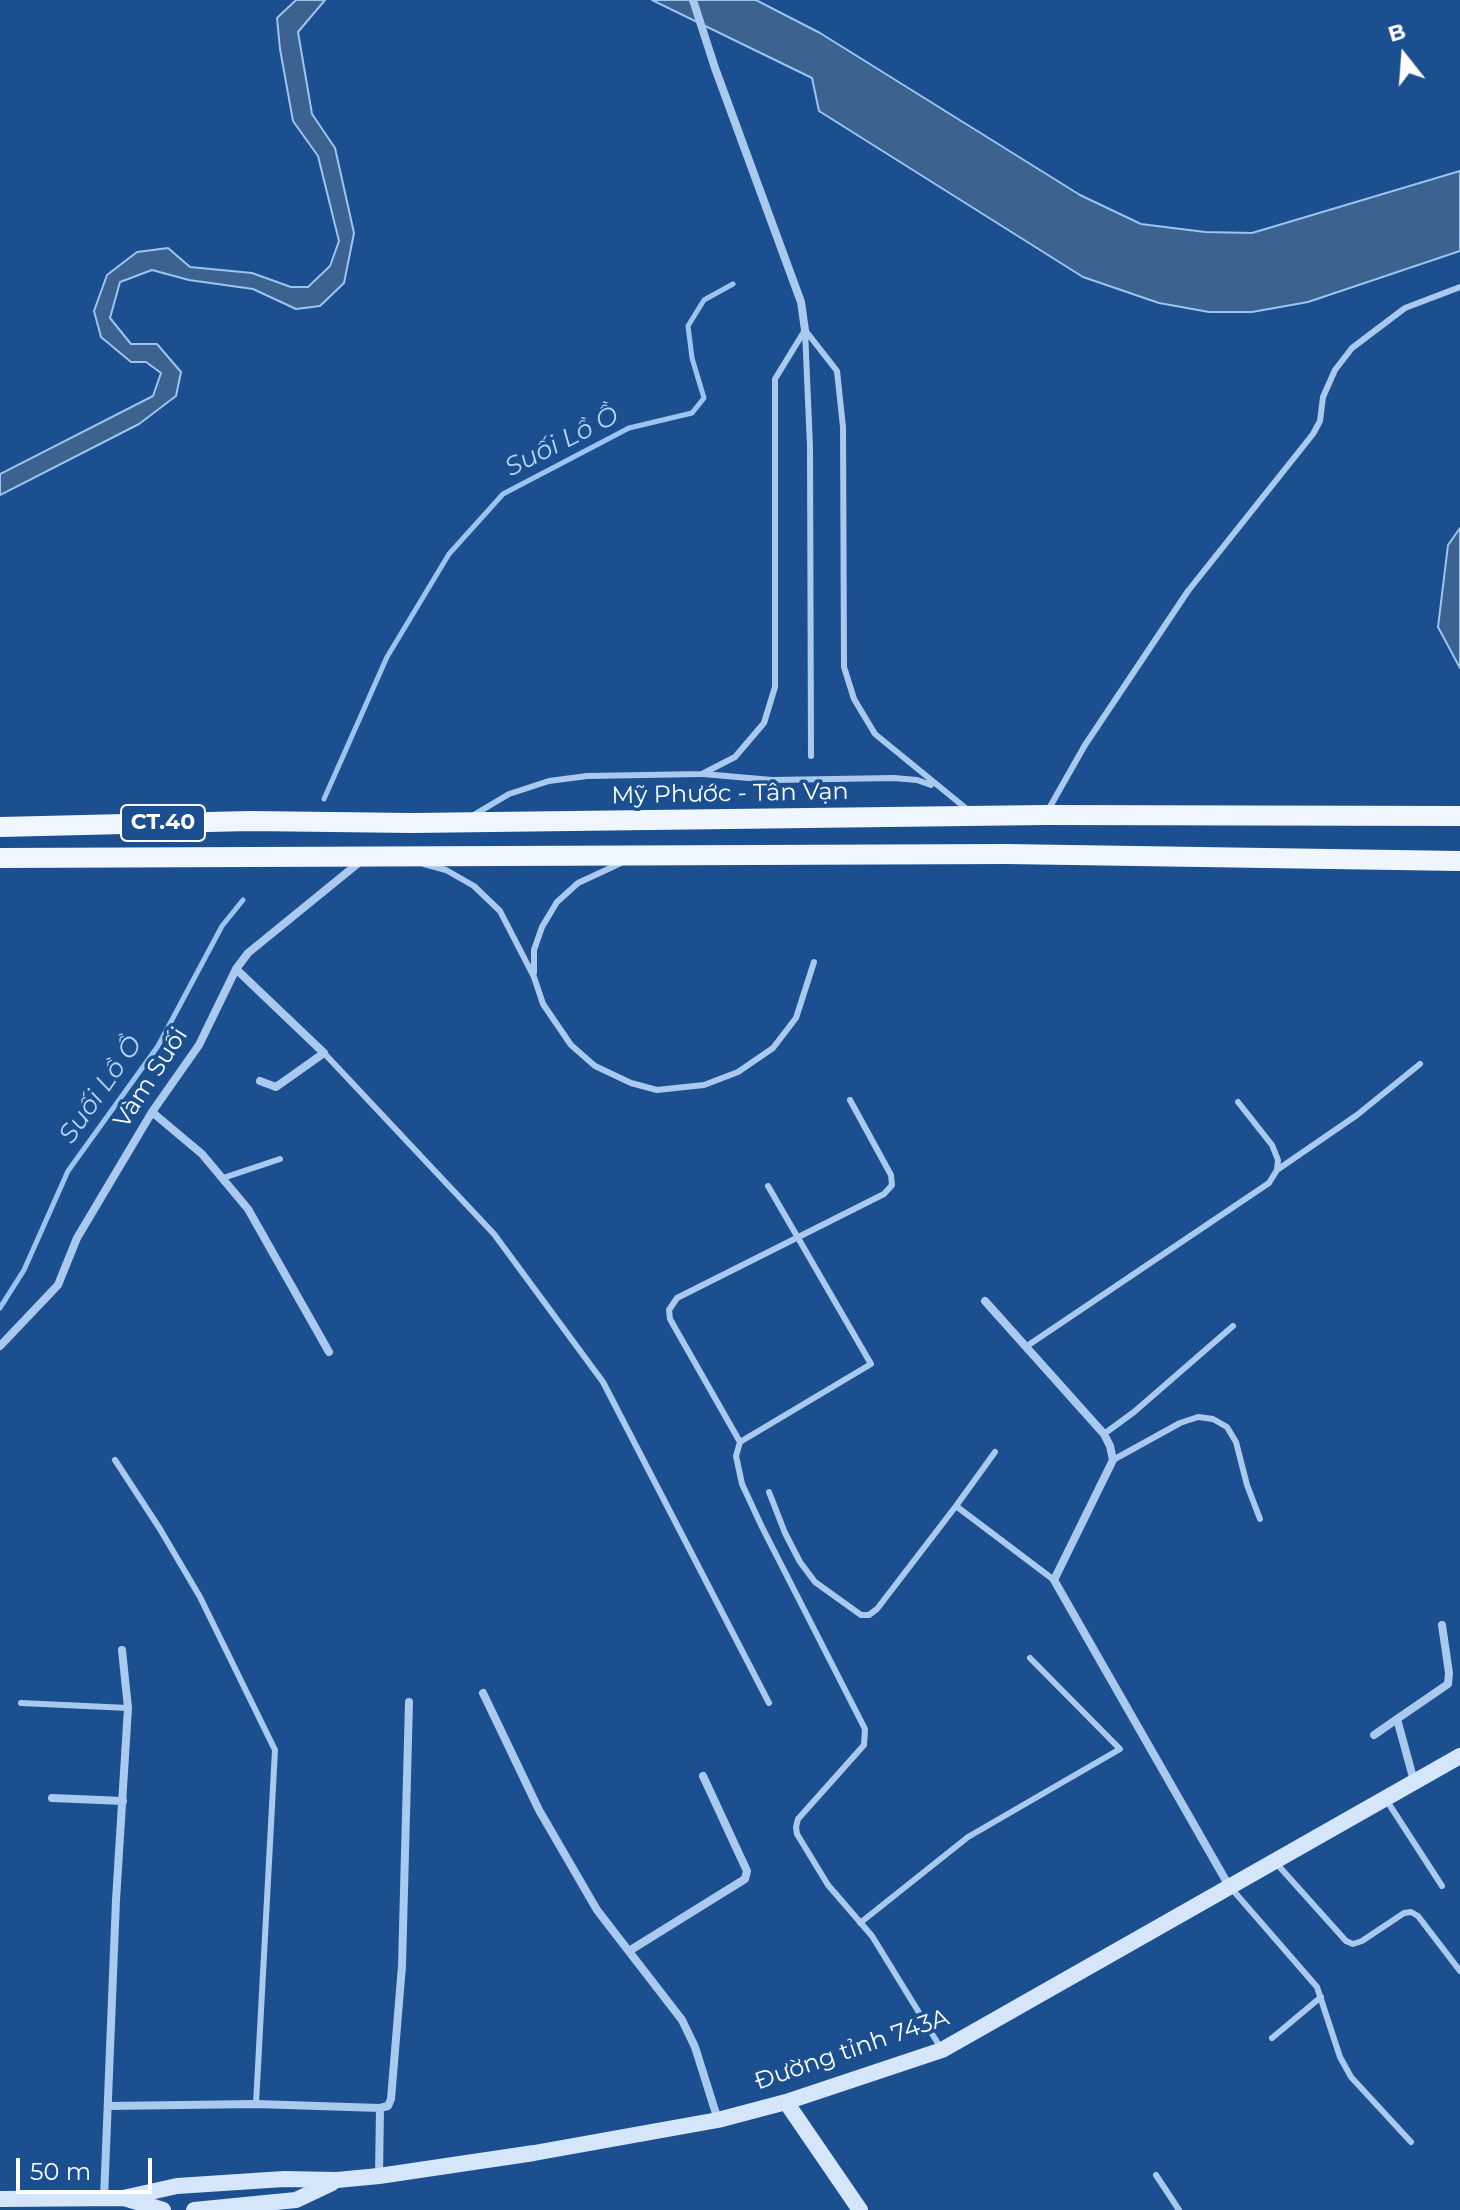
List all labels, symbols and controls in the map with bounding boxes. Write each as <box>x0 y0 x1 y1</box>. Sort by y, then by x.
north arrow <box>1364 16 1444 96</box>
text: B <box>1385 17 1409 48</box>
water label: Suối Lồ Ồ <box>500 400 624 484</box>
street label: Mỹ Phước - Tân Vạn <box>611 778 849 810</box>
road number: CT.40 <box>121 805 205 841</box>
street label: Vàm Suối <box>108 1022 194 1134</box>
water label: Suối Lồ Ồ <box>53 1030 149 1150</box>
street label: Đường tỉnh 743A <box>751 2003 953 2097</box>
scale bar <box>20 2142 156 2192</box>
text: 50 m <box>30 2157 91 2186</box>

